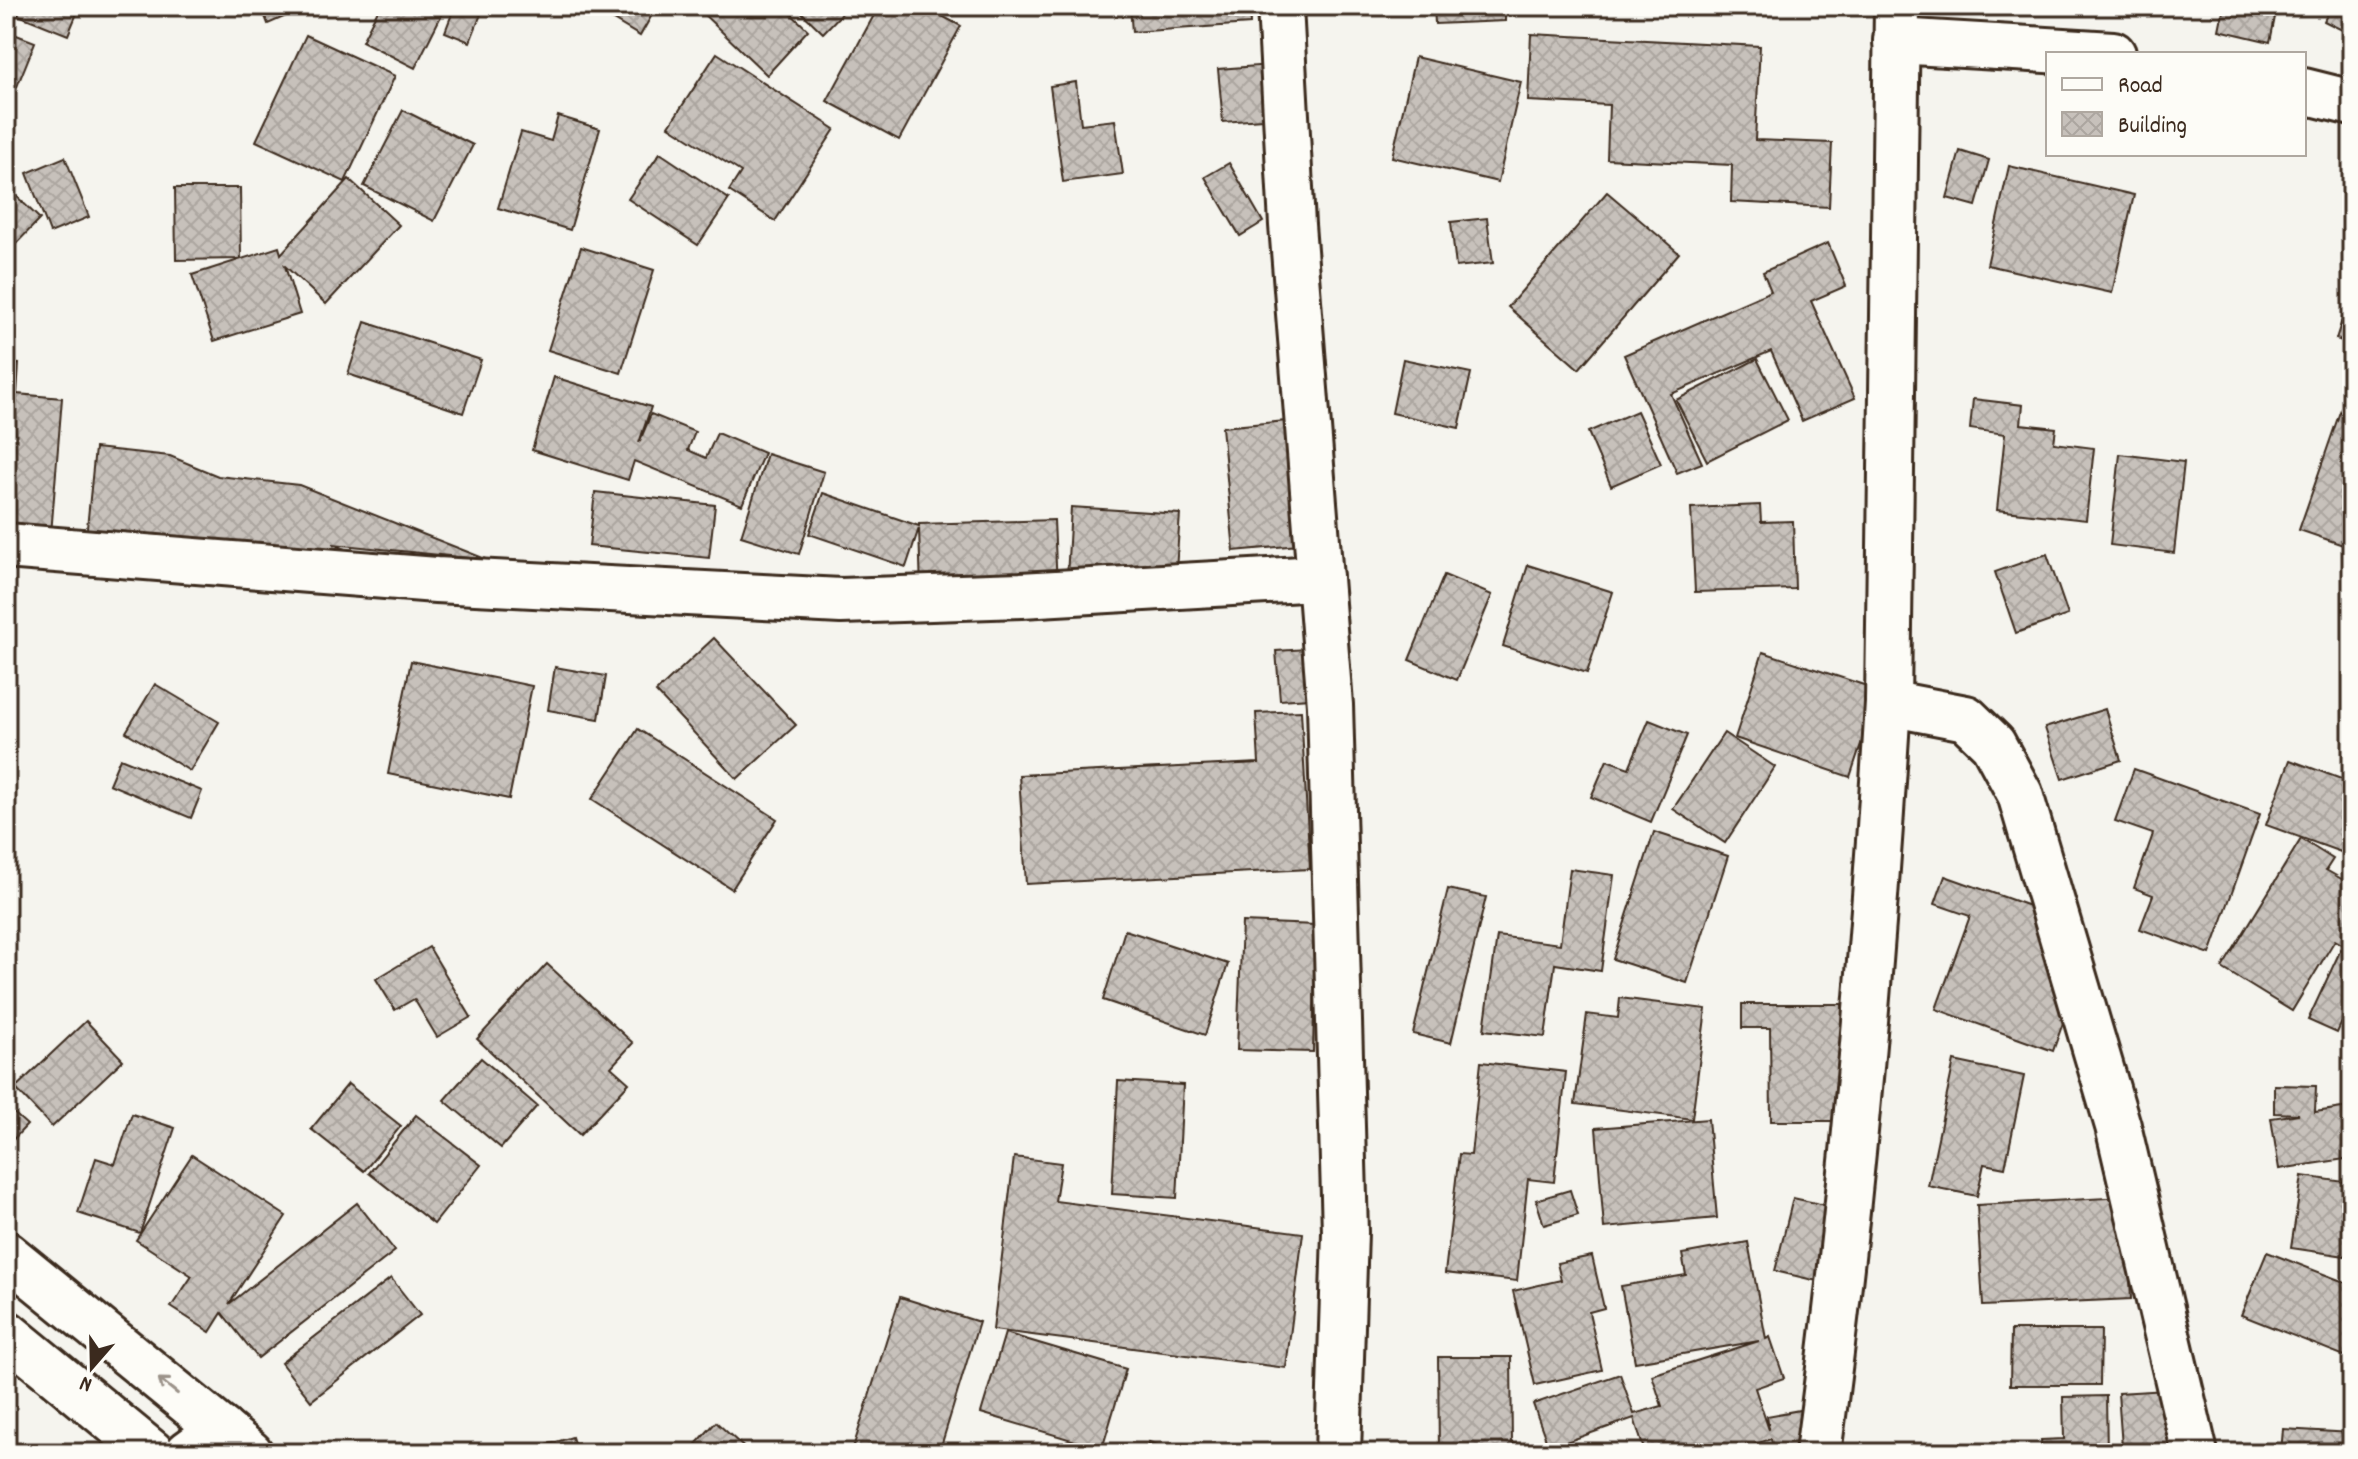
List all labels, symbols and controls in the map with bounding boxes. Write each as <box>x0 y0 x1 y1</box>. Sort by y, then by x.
legend <box>2046 52 2306 156</box>
text: Road <box>2118 70 2163 104</box>
text: Building <box>2118 110 2187 144</box>
north arrow <box>52 1327 132 1407</box>
text: N <box>76 1366 97 1399</box>
one-way arrow <box>158 1377 179 1395</box>

